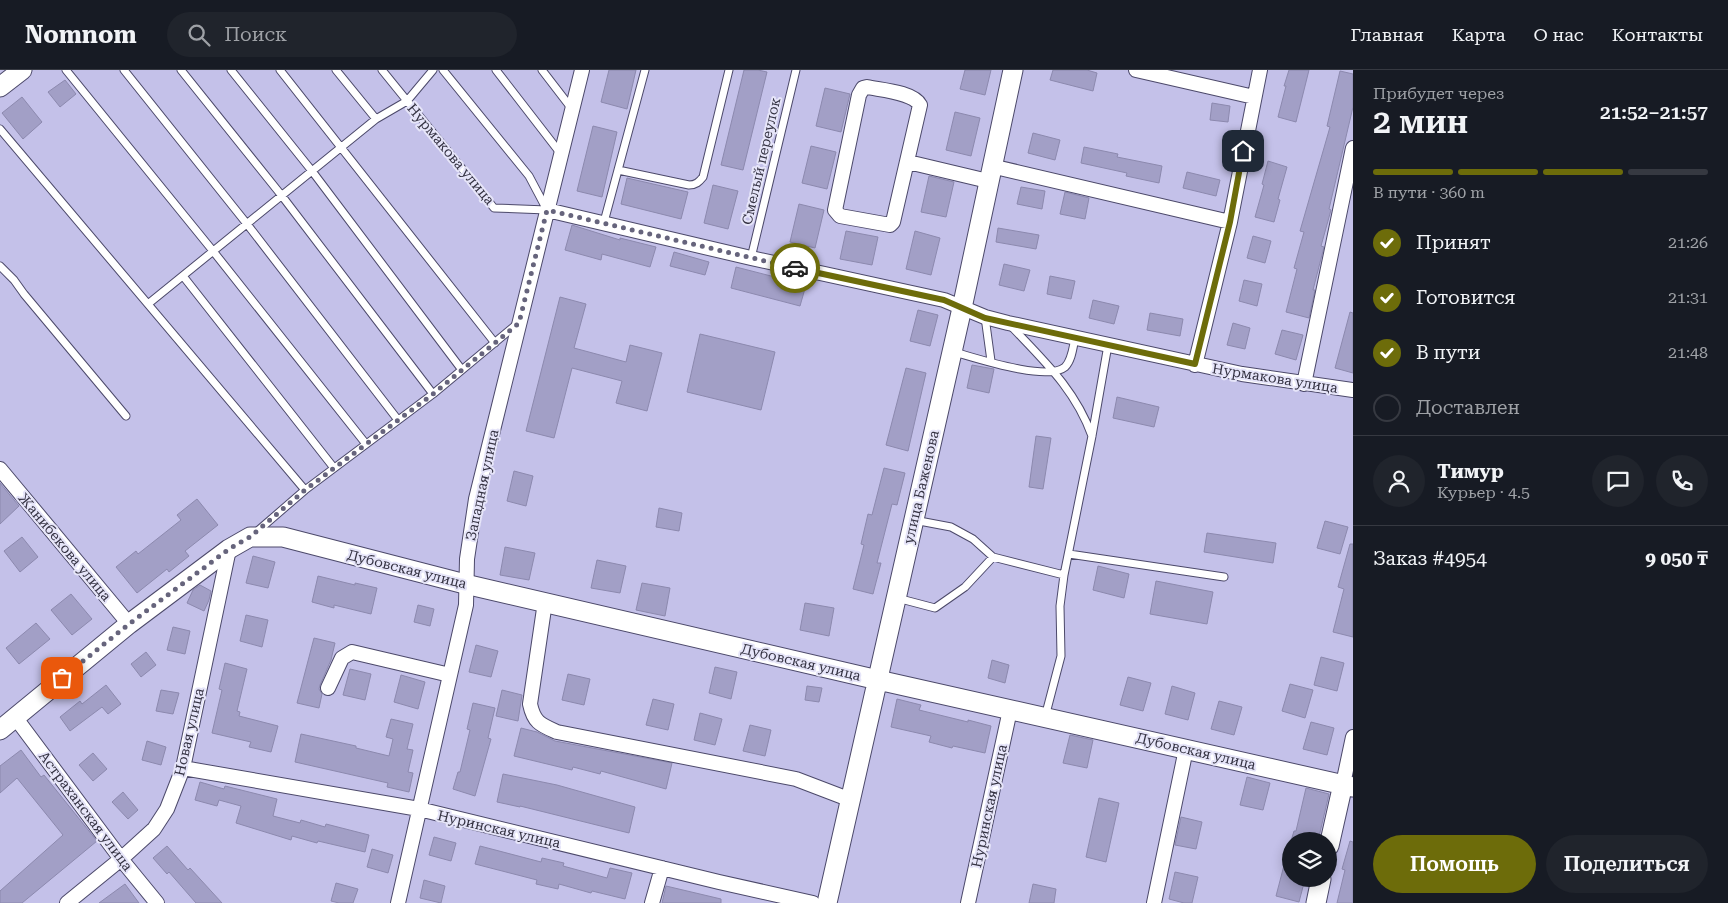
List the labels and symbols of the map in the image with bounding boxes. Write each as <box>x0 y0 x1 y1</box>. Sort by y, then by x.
street label: Смелый переулок <box>739 96 783 226</box>
street label: Нурмакова улица <box>404 100 498 208</box>
pin <box>1222 130 1264 172</box>
courier <box>770 243 820 293</box>
street label: Нурмакова улица <box>1211 360 1339 396</box>
street label: Западная улица <box>462 428 502 542</box>
street label: улица Баженова <box>900 428 942 545</box>
street label: Жанибекова улица <box>15 490 115 604</box>
street label: Дубовская улица <box>346 546 469 592</box>
street label: Дубовская улица <box>740 640 863 684</box>
pin <box>41 657 83 699</box>
street label: Новая улица <box>171 686 207 778</box>
street label: Дубовская улица <box>1135 729 1258 773</box>
street label: Нуринская улица <box>968 742 1010 869</box>
street label: Астраханская улица <box>36 748 136 874</box>
street label: Нуринская улица <box>436 807 562 851</box>

